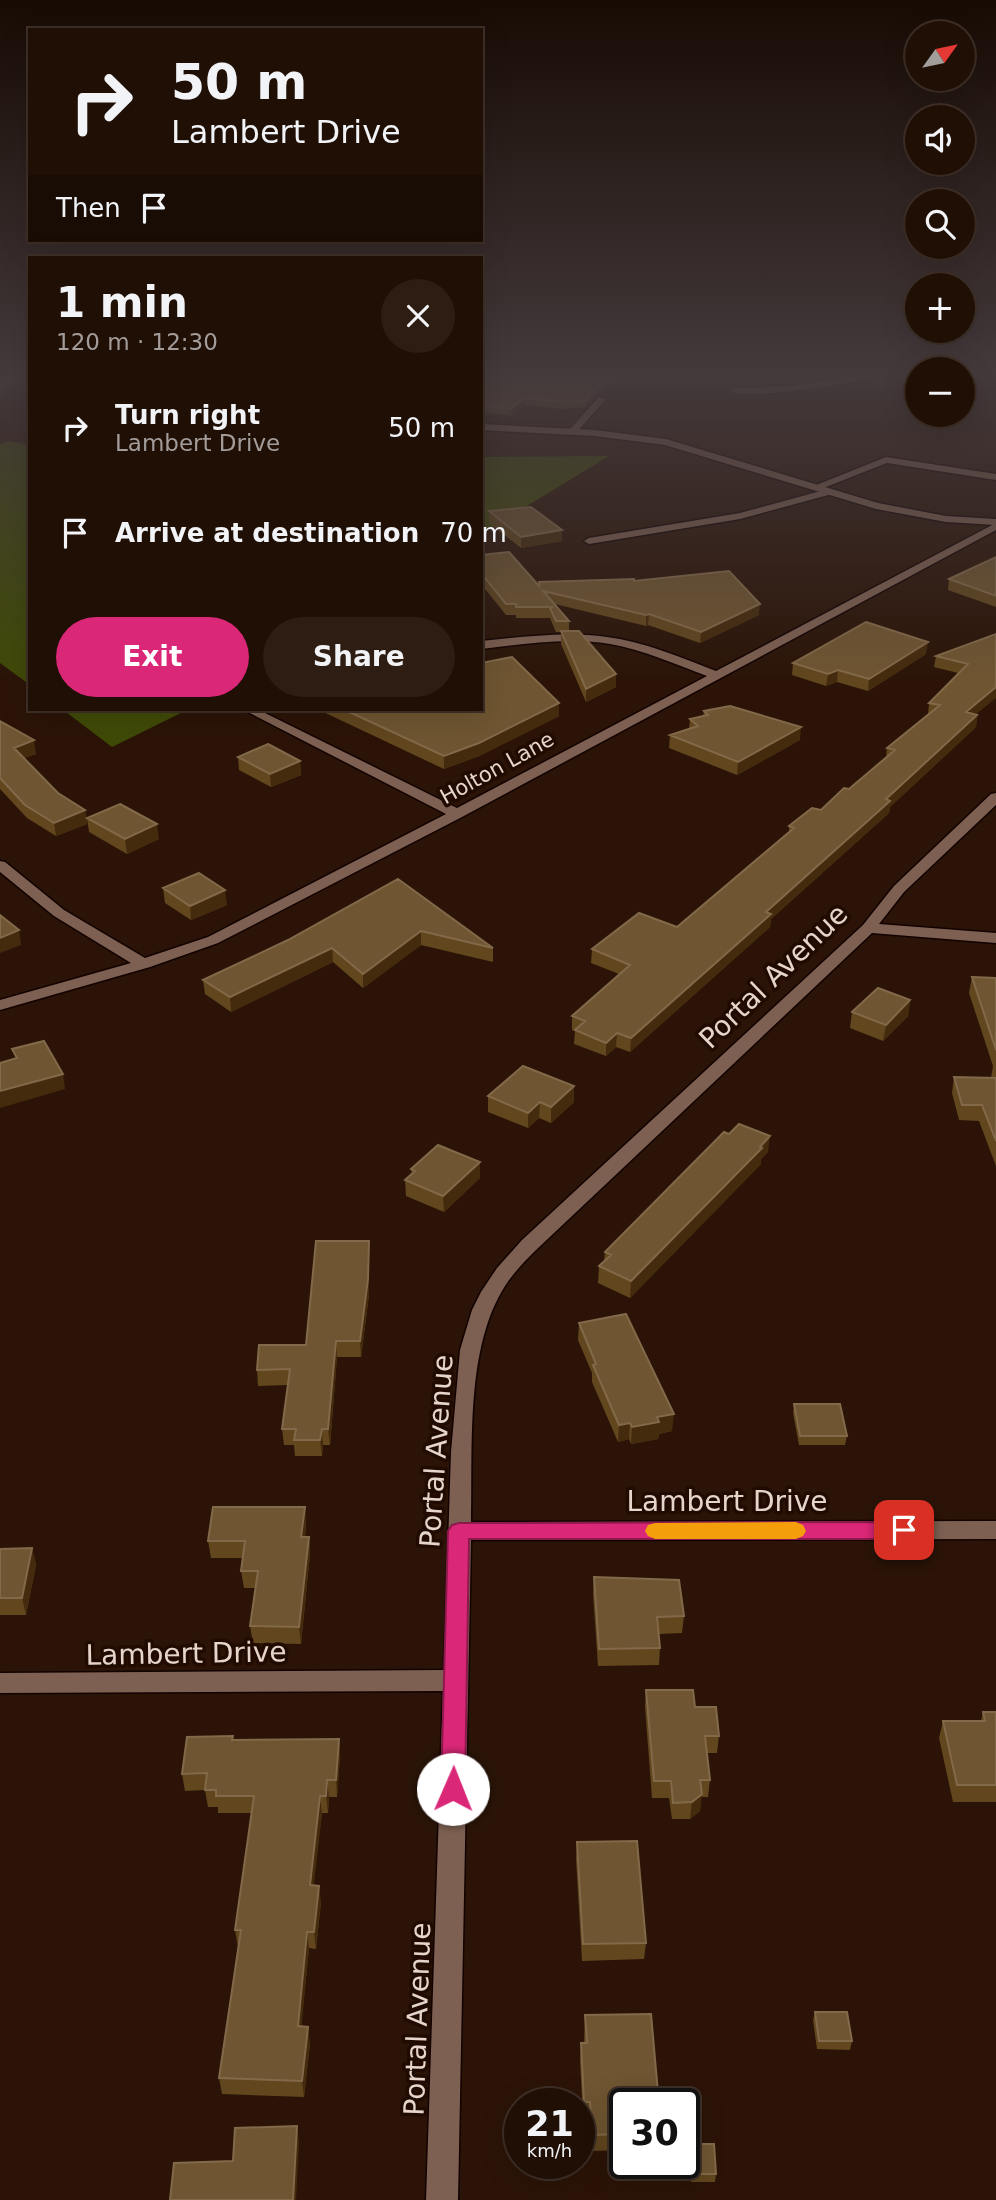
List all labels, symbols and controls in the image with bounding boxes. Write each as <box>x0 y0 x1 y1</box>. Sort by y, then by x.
north arrow <box>905 21 975 91</box>
map controls <box>905 21 975 427</box>
text: 50 m <box>171 54 307 111</box>
icon: right <box>56 56 147 147</box>
button: sound <box>905 105 975 175</box>
text: Lambert Drive <box>171 113 401 151</box>
icon: arrive <box>135 189 173 227</box>
button: search <box>905 189 975 259</box>
text: Then <box>56 193 121 223</box>
button: + <box>905 273 975 343</box>
text: 1 min <box>56 278 188 327</box>
button: close <box>381 279 455 353</box>
text: 120 m · 12:30 <box>56 329 218 355</box>
button: − <box>905 357 975 427</box>
text: Turn right <box>115 400 260 430</box>
icon: right <box>56 409 94 447</box>
text: 50 m <box>388 413 455 443</box>
text: Lambert Drive <box>115 430 280 456</box>
icon: arrive <box>56 514 94 552</box>
text: Arrive at destination <box>115 518 419 548</box>
text: 70 m <box>440 518 507 548</box>
button: Exit <box>56 617 249 697</box>
button: Share <box>263 617 455 697</box>
street label: Holton Lane <box>436 727 558 809</box>
street label: Portal Avenue <box>692 897 854 1055</box>
street label: Portal Avenue <box>413 1353 460 1549</box>
street label: Lambert Drive <box>626 1485 828 1518</box>
pin <box>874 1500 934 1560</box>
icon: arrive <box>885 1511 923 1549</box>
street label: Lambert Drive <box>85 1635 287 1672</box>
position arrow <box>416 1752 490 1826</box>
street label: Portal Avenue <box>398 1922 437 2116</box>
speed limit sign: 30 <box>609 2088 700 2179</box>
text: 21 <box>525 2104 574 2144</box>
text: km/h <box>527 2140 572 2161</box>

